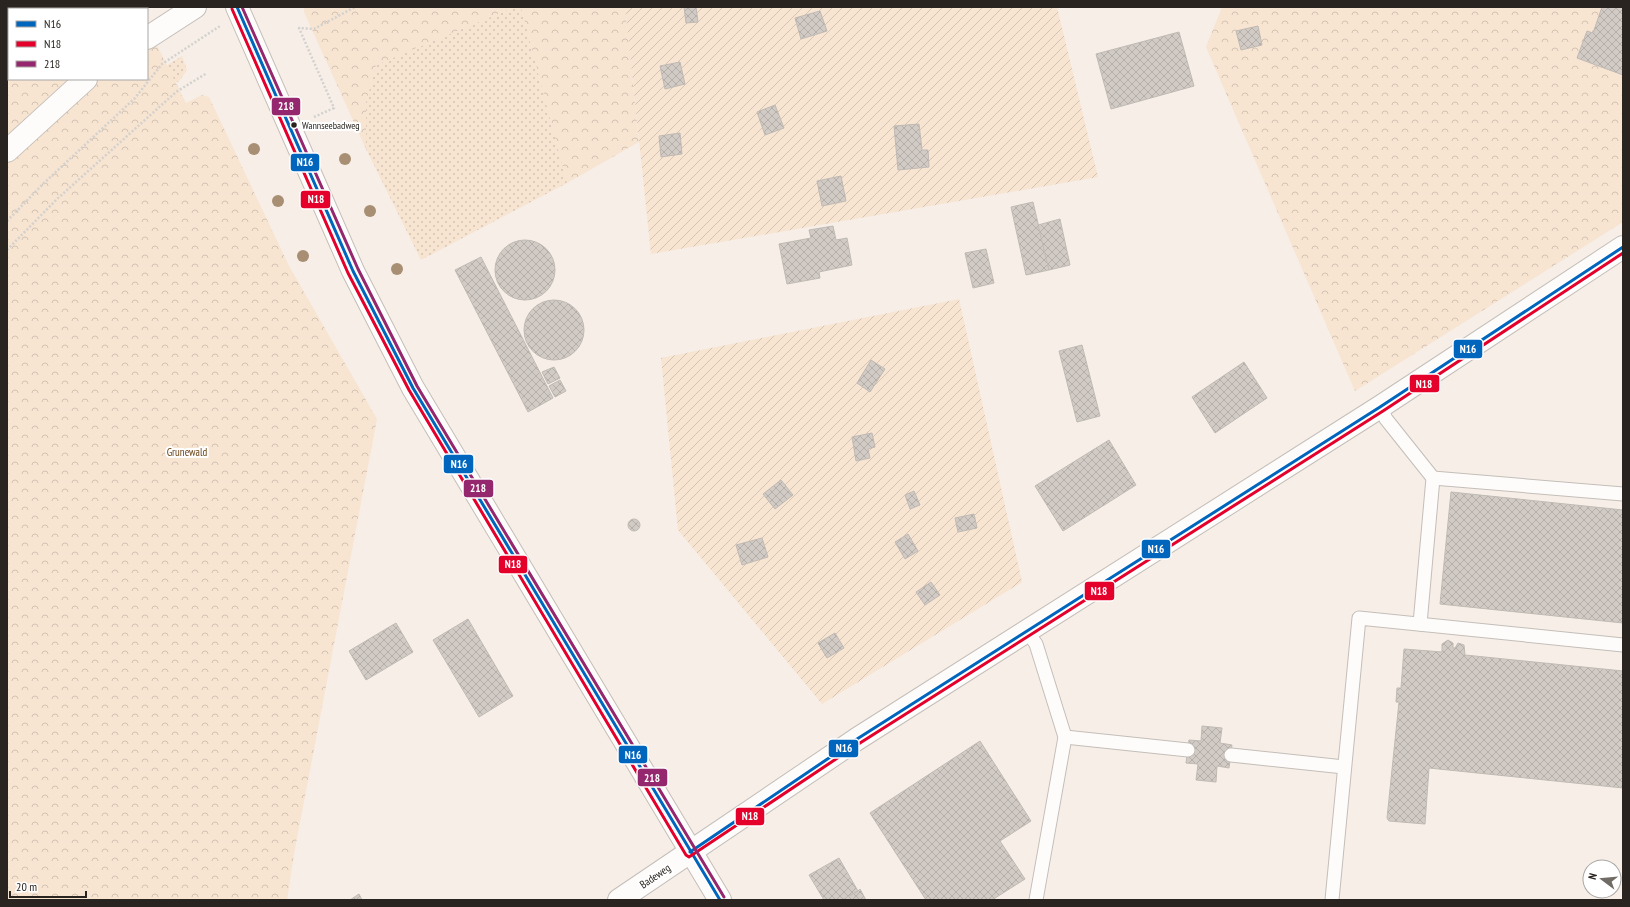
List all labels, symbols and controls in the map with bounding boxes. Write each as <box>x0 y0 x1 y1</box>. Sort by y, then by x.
legend <box>8 8 148 80</box>
text: N16 <box>44 16 61 31</box>
text: N18 <box>44 36 61 51</box>
text: 218 <box>44 56 60 71</box>
line badge: 218 <box>271 97 301 116</box>
text: 218 <box>278 99 294 113</box>
place label: Wannseebadweg <box>302 119 360 132</box>
marker: Wannseebadweg <box>289 120 299 130</box>
line badge: N16 <box>290 153 320 172</box>
text: N16 <box>297 155 313 169</box>
line badge: N18 <box>300 190 331 209</box>
text: N18 <box>308 192 324 206</box>
line badge: N16 <box>1453 339 1483 359</box>
text: N16 <box>1460 342 1476 356</box>
line badge: N18 <box>1409 374 1440 393</box>
text: N18 <box>1416 377 1432 391</box>
park label: Grunewald <box>167 445 208 459</box>
line badge: N16 <box>443 454 474 474</box>
text: N16 <box>451 457 467 471</box>
line badge: 218 <box>463 479 494 498</box>
text: 218 <box>470 481 486 495</box>
line badge: N16 <box>1141 539 1171 559</box>
text: N16 <box>1148 542 1164 556</box>
line badge: N18 <box>498 555 528 574</box>
text: N18 <box>505 557 521 571</box>
line badge: N18 <box>1084 581 1115 601</box>
text: N18 <box>1091 584 1107 598</box>
line badge: N16 <box>828 739 859 758</box>
text: N16 <box>836 741 852 755</box>
line badge: N16 <box>618 745 648 764</box>
text: N16 <box>625 748 641 762</box>
line badge: 218 <box>637 768 668 787</box>
text: 218 <box>644 771 660 785</box>
line badge: N18 <box>735 807 765 826</box>
text: N18 <box>742 809 758 823</box>
north arrow <box>1582 859 1622 899</box>
street label: Badeweg <box>637 860 673 891</box>
text: N <box>1585 871 1600 881</box>
scale bar <box>10 873 86 899</box>
text: 20 m <box>16 879 37 894</box>

